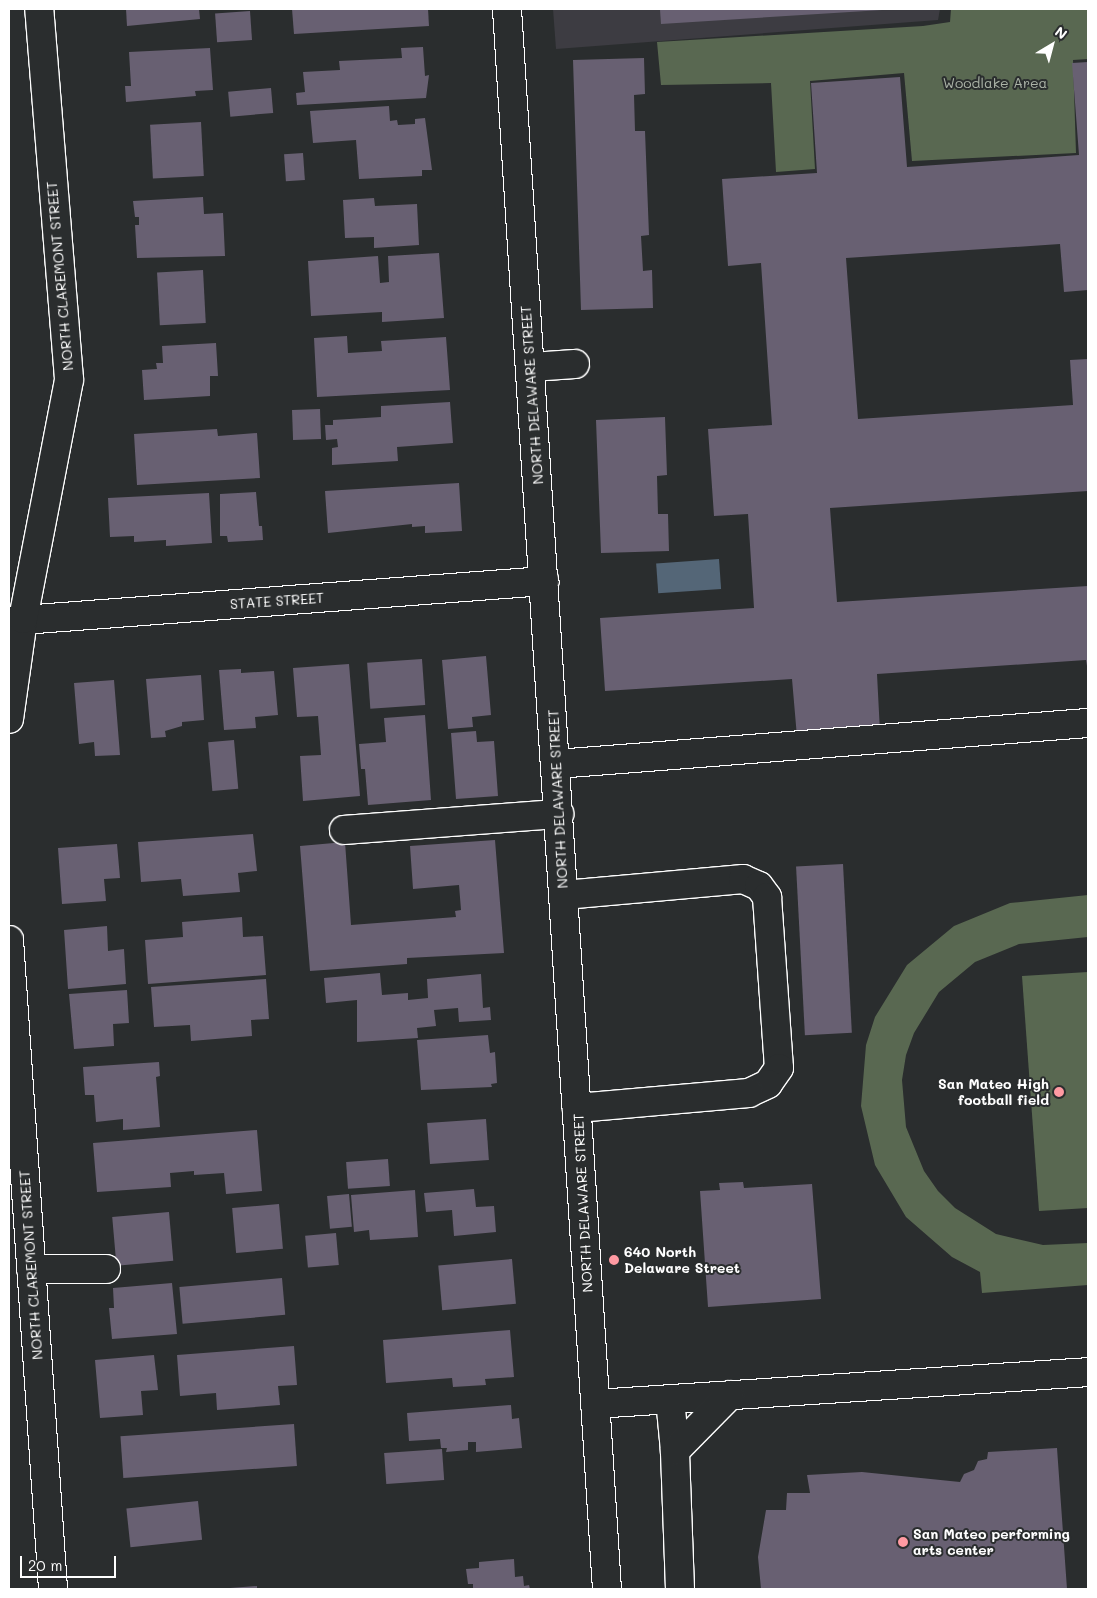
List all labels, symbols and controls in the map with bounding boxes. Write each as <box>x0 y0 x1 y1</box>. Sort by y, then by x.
north arrow <box>1027 20 1077 70</box>
text: N <box>1051 22 1071 43</box>
park label: Woodlake Area <box>943 75 1047 91</box>
street label: NORTH CLAREMONT STREET <box>43 181 77 371</box>
street label: NORTH DELAWARE STREET <box>517 305 547 485</box>
street label: STATE STREET <box>229 589 325 613</box>
street label: NORTH DELAWARE STREET <box>545 709 571 889</box>
place label: San Mateo High football field <box>938 1076 1049 1108</box>
marker: San Mateo High football field <box>1053 1086 1065 1098</box>
street label: NORTH DELAWARE STREET <box>570 1113 596 1293</box>
street label: NORTH CLAREMONT STREET <box>16 1170 46 1360</box>
place label: 640 North Delaware Street <box>624 1244 740 1276</box>
marker: 640 North Delaware Street <box>608 1254 620 1266</box>
place label: San Mateo performing arts center <box>913 1526 1070 1558</box>
marker: San Mateo performing arts center <box>897 1536 909 1548</box>
scale bar <box>22 1546 119 1578</box>
text: 20 m <box>28 1555 62 1575</box>

